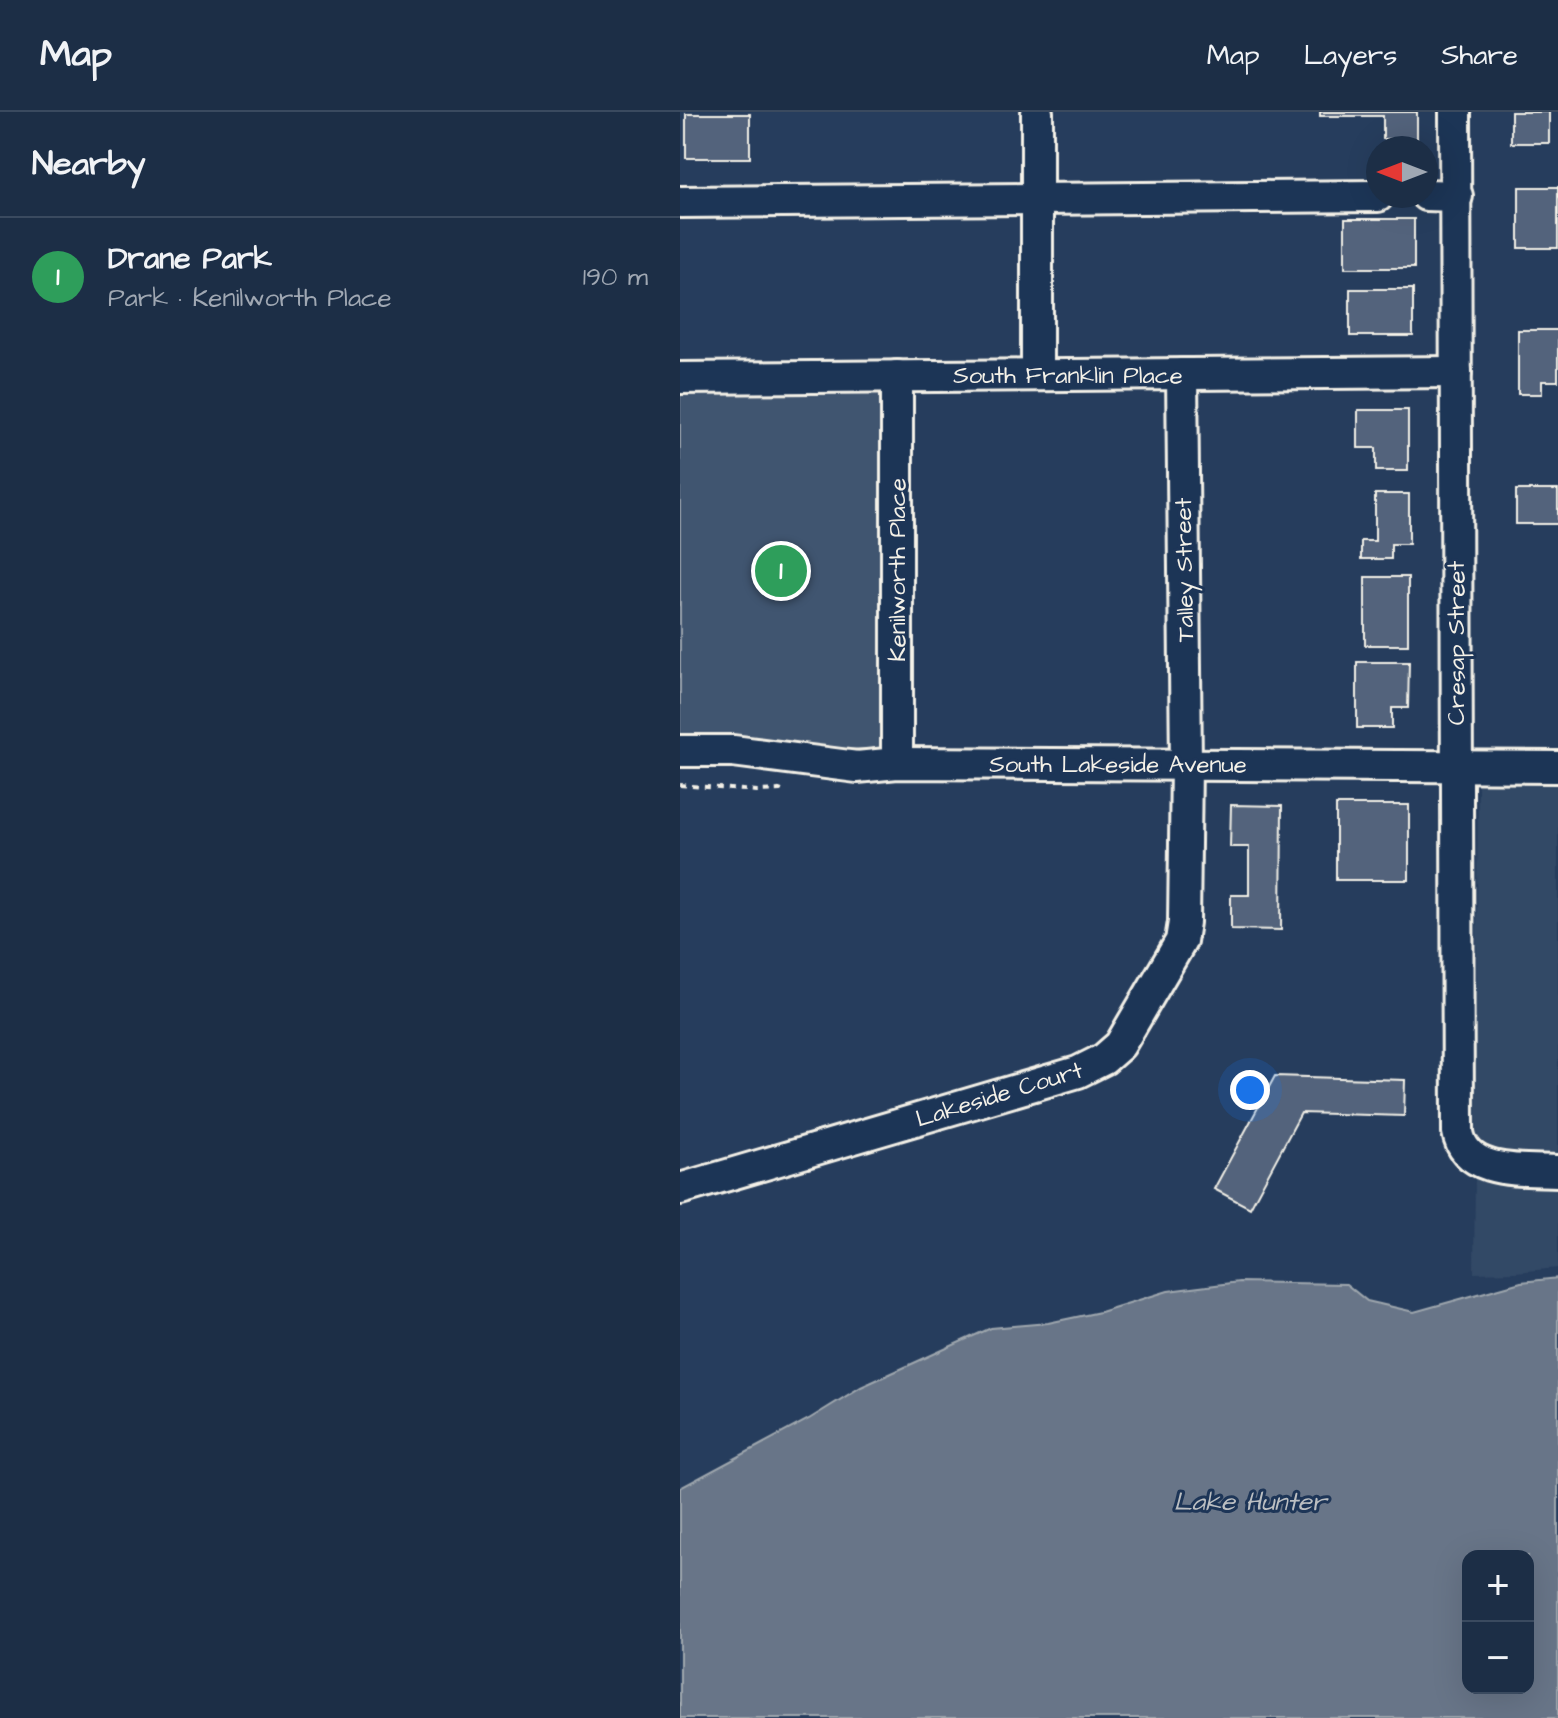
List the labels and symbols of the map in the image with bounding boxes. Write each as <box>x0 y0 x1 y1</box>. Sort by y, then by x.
north arrow <box>1366 136 1438 208</box>
street label: South Franklin Place <box>953 359 1183 393</box>
street label: Kenilworth Place <box>881 478 915 662</box>
street label: Talley Street <box>1167 497 1204 643</box>
pin: 1 <box>755 541 807 601</box>
street label: Cresap Street <box>1440 560 1474 725</box>
street label: South Lakeside Avenue <box>989 748 1247 782</box>
street label: Lakeside Court <box>912 1053 1087 1136</box>
your location <box>1230 1070 1270 1110</box>
water label: Lake Hunter <box>1174 1484 1329 1520</box>

